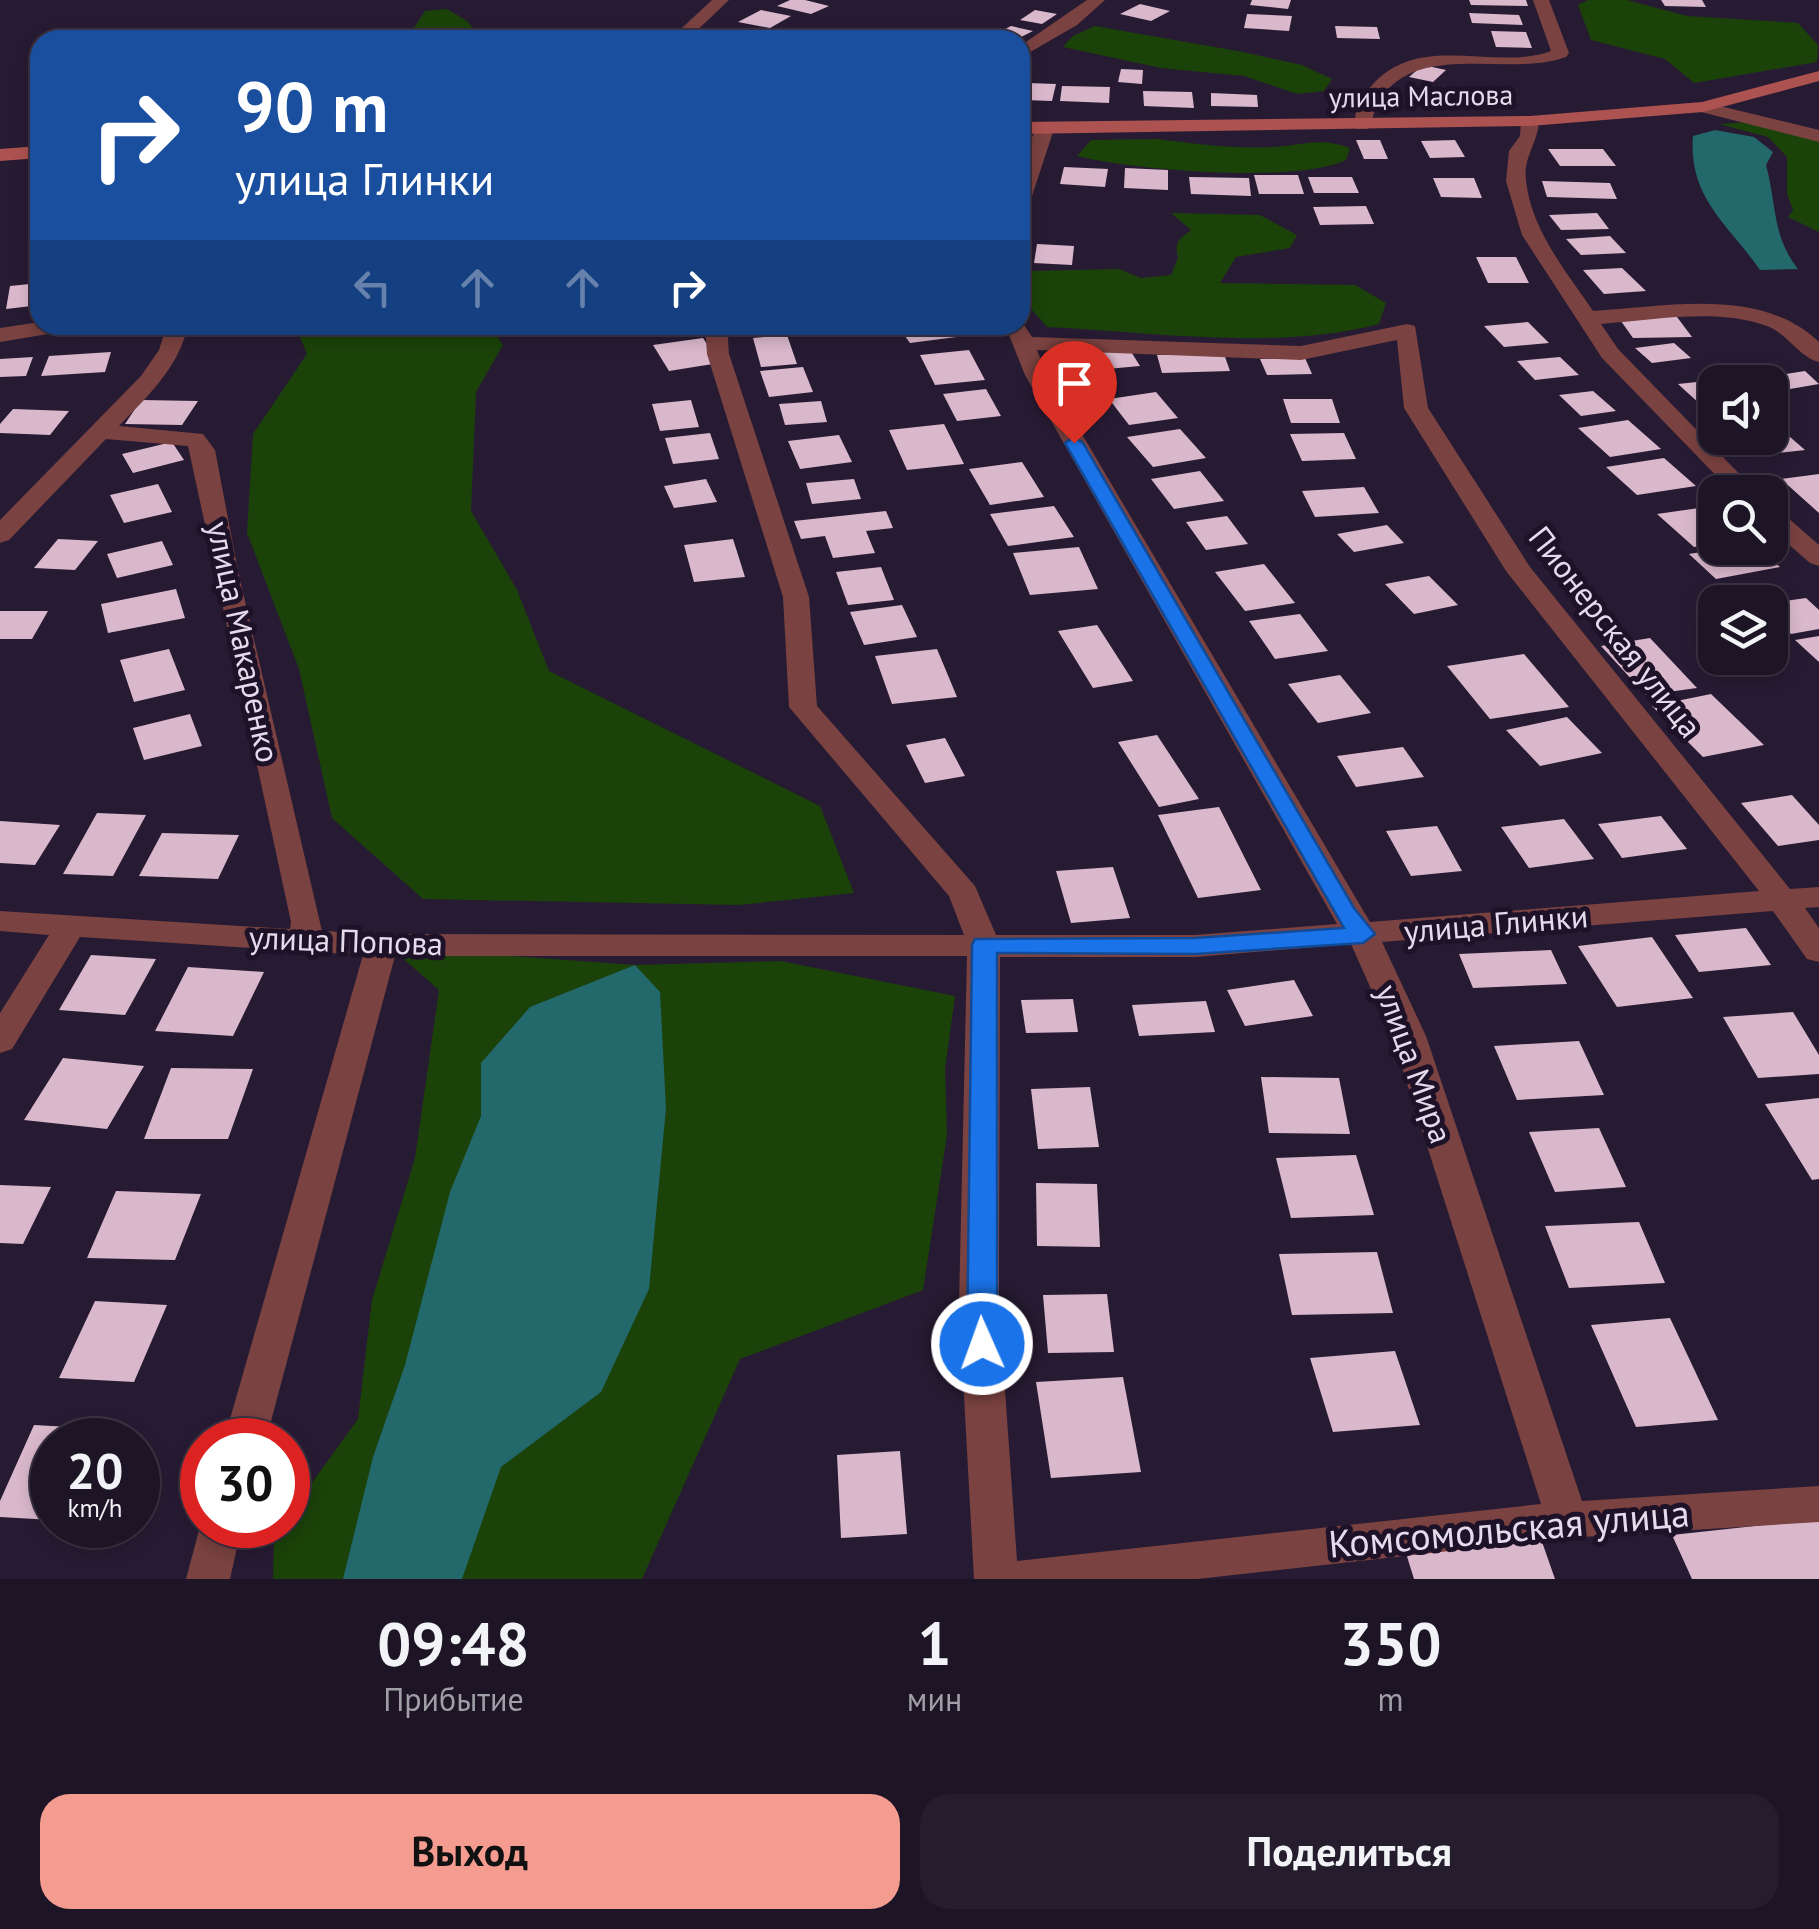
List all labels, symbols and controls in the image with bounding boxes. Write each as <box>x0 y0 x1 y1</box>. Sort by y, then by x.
text: 90 m <box>235 61 388 151</box>
icon: right <box>70 70 200 200</box>
street label: улица Маслова <box>1329 75 1513 116</box>
text: улица Глинки <box>235 149 494 207</box>
icon: left <box>345 260 400 315</box>
icon: ahead <box>450 260 505 315</box>
icon: ahead <box>555 260 610 315</box>
icon: right <box>660 260 715 315</box>
pin <box>1032 341 1117 444</box>
icon: arrive <box>1047 356 1102 411</box>
map controls <box>1698 365 1788 675</box>
button: sound <box>1698 365 1788 455</box>
button: search <box>1698 475 1788 565</box>
street label: улица Макаренко <box>198 517 290 766</box>
street label: Пионерская улица <box>1520 517 1712 746</box>
button: layers <box>1698 585 1788 675</box>
street label: улица Глинки <box>1402 894 1590 952</box>
street label: улица Попова <box>248 916 444 964</box>
street label: улица Мира <box>1367 979 1463 1149</box>
position arrow <box>930 1292 1034 1396</box>
speed limit sign: 30 <box>180 1418 310 1548</box>
text: 20 <box>67 1438 123 1503</box>
street label: Комсомольская улица <box>1326 1487 1691 1568</box>
text: km/h <box>68 1492 122 1524</box>
text: 09:48 <box>377 1604 530 1682</box>
text: 1 <box>918 1604 952 1682</box>
text: 350 <box>1340 1604 1442 1682</box>
text: Прибытие <box>383 1678 524 1720</box>
text: мин <box>907 1678 962 1720</box>
text: m <box>1378 1678 1404 1720</box>
button: Выход <box>40 1794 900 1909</box>
button: Поделиться <box>920 1794 1779 1909</box>

